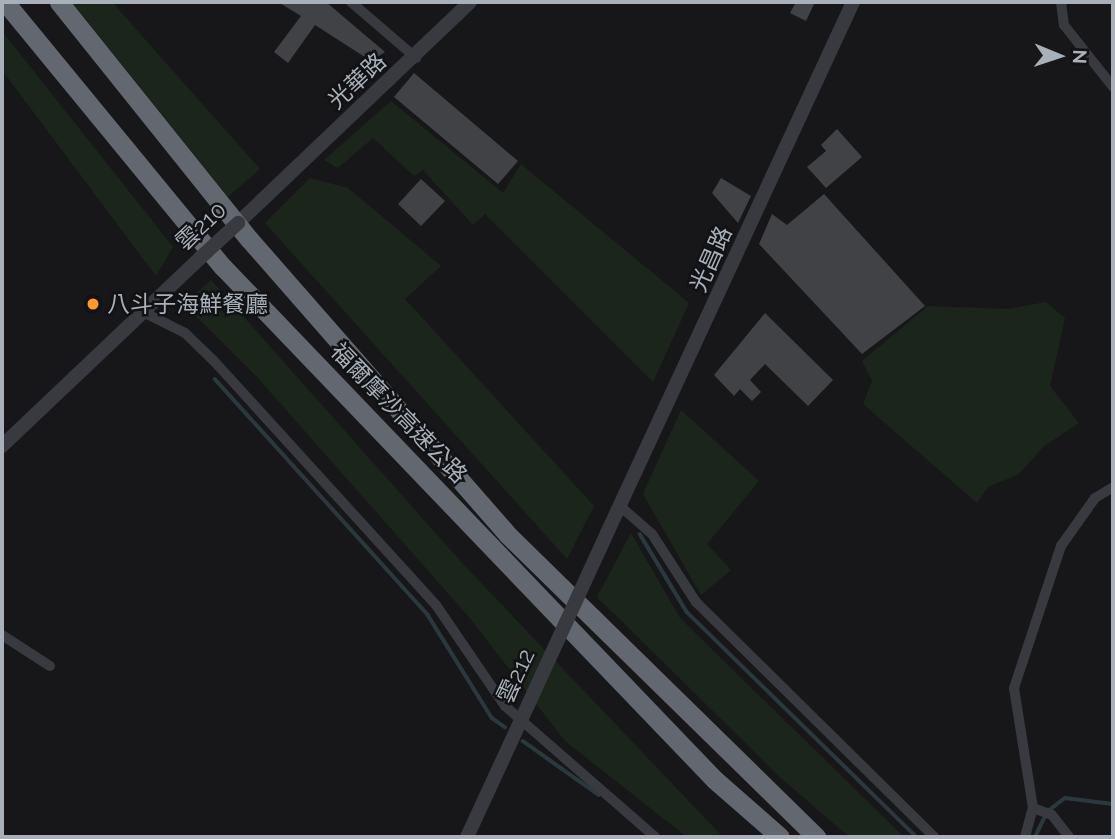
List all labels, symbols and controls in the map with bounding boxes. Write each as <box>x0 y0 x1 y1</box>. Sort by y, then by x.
north arrow <box>1024 21 1094 91</box>
street label: 光華路 <box>322 47 392 115</box>
text: N <box>1069 49 1091 64</box>
street label: 雲210 <box>170 196 232 256</box>
street label: 光昌路 <box>684 222 738 296</box>
place label: 八斗子海鮮餐廳 <box>107 290 268 318</box>
marker: 八斗子海鮮餐廳 <box>85 296 101 312</box>
street label: 福爾摩沙高速公路 <box>325 337 473 489</box>
street label: 雲212 <box>491 644 541 708</box>

